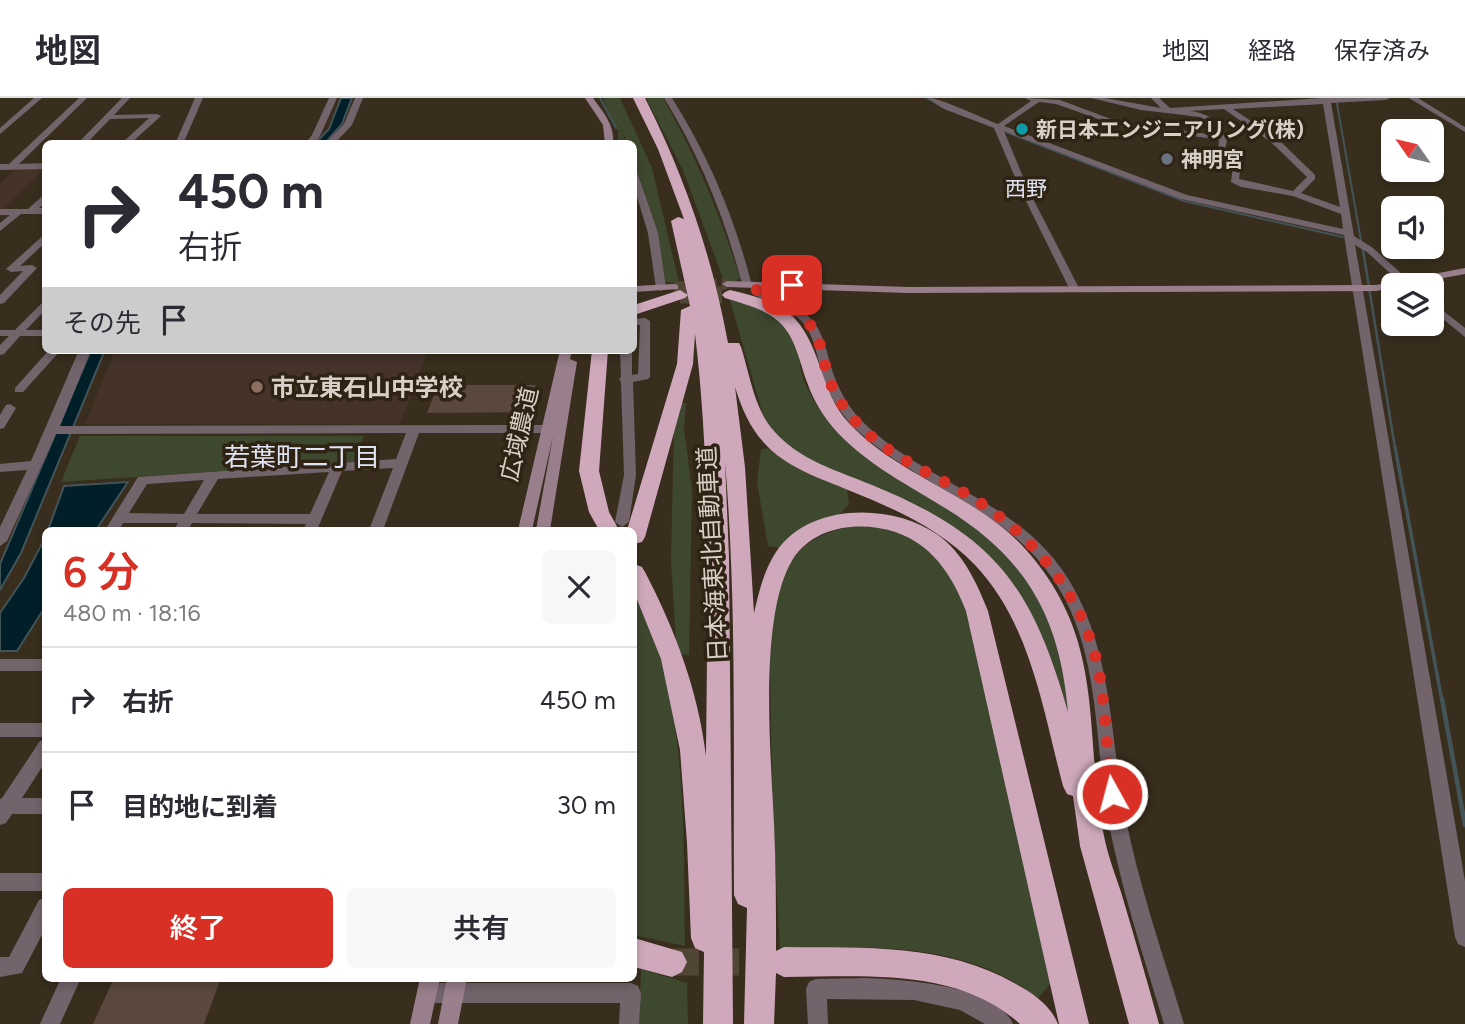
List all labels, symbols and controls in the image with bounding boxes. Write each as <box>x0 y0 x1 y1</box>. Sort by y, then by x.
text: 地図 <box>35 31 101 70</box>
text: 地図 <box>1162 36 1210 65</box>
text: 経路 <box>1248 36 1296 65</box>
text: 保存済み <box>1334 36 1430 65</box>
place label: 新日本エンジニアリング(株) <box>1036 117 1304 142</box>
north arrow <box>1381 119 1444 182</box>
map controls <box>1381 119 1444 336</box>
marker: 新日本エンジニアリング(株) <box>1014 121 1030 137</box>
place label: 神明宮 <box>1181 147 1244 172</box>
marker: 神明宮 <box>1159 151 1175 167</box>
text: 450 m <box>178 161 324 220</box>
icon: right <box>63 168 154 259</box>
district label: 西野 <box>1005 176 1047 201</box>
button: sound <box>1381 196 1444 259</box>
text: 右折 <box>178 228 242 266</box>
pin <box>762 255 822 315</box>
icon: arrive <box>773 266 811 304</box>
button: layers <box>1381 273 1444 336</box>
icon: arrive <box>155 301 193 339</box>
text: その先 <box>63 307 141 339</box>
place label: 市立東石山中学校 <box>271 373 463 402</box>
marker: 市立東石山中学校 <box>249 379 265 395</box>
street label: 広域農道 <box>494 384 544 484</box>
district label: 若葉町二丁目 <box>224 441 380 473</box>
street label: 日本海東北自動車道 <box>692 445 732 663</box>
text: 6 分 <box>63 547 139 598</box>
button: close <box>542 550 616 624</box>
text: 480 m · 18:16 <box>63 599 201 627</box>
icon: right <box>63 681 101 719</box>
text: 450 m <box>540 684 616 716</box>
text: 右折 <box>122 686 174 718</box>
position arrow <box>1075 757 1149 831</box>
icon: arrive <box>63 786 101 824</box>
text: 30 m <box>557 789 616 821</box>
text: 目的地に到着 <box>122 791 278 823</box>
button: 終了 <box>63 888 333 968</box>
button: 共有 <box>347 888 616 968</box>

